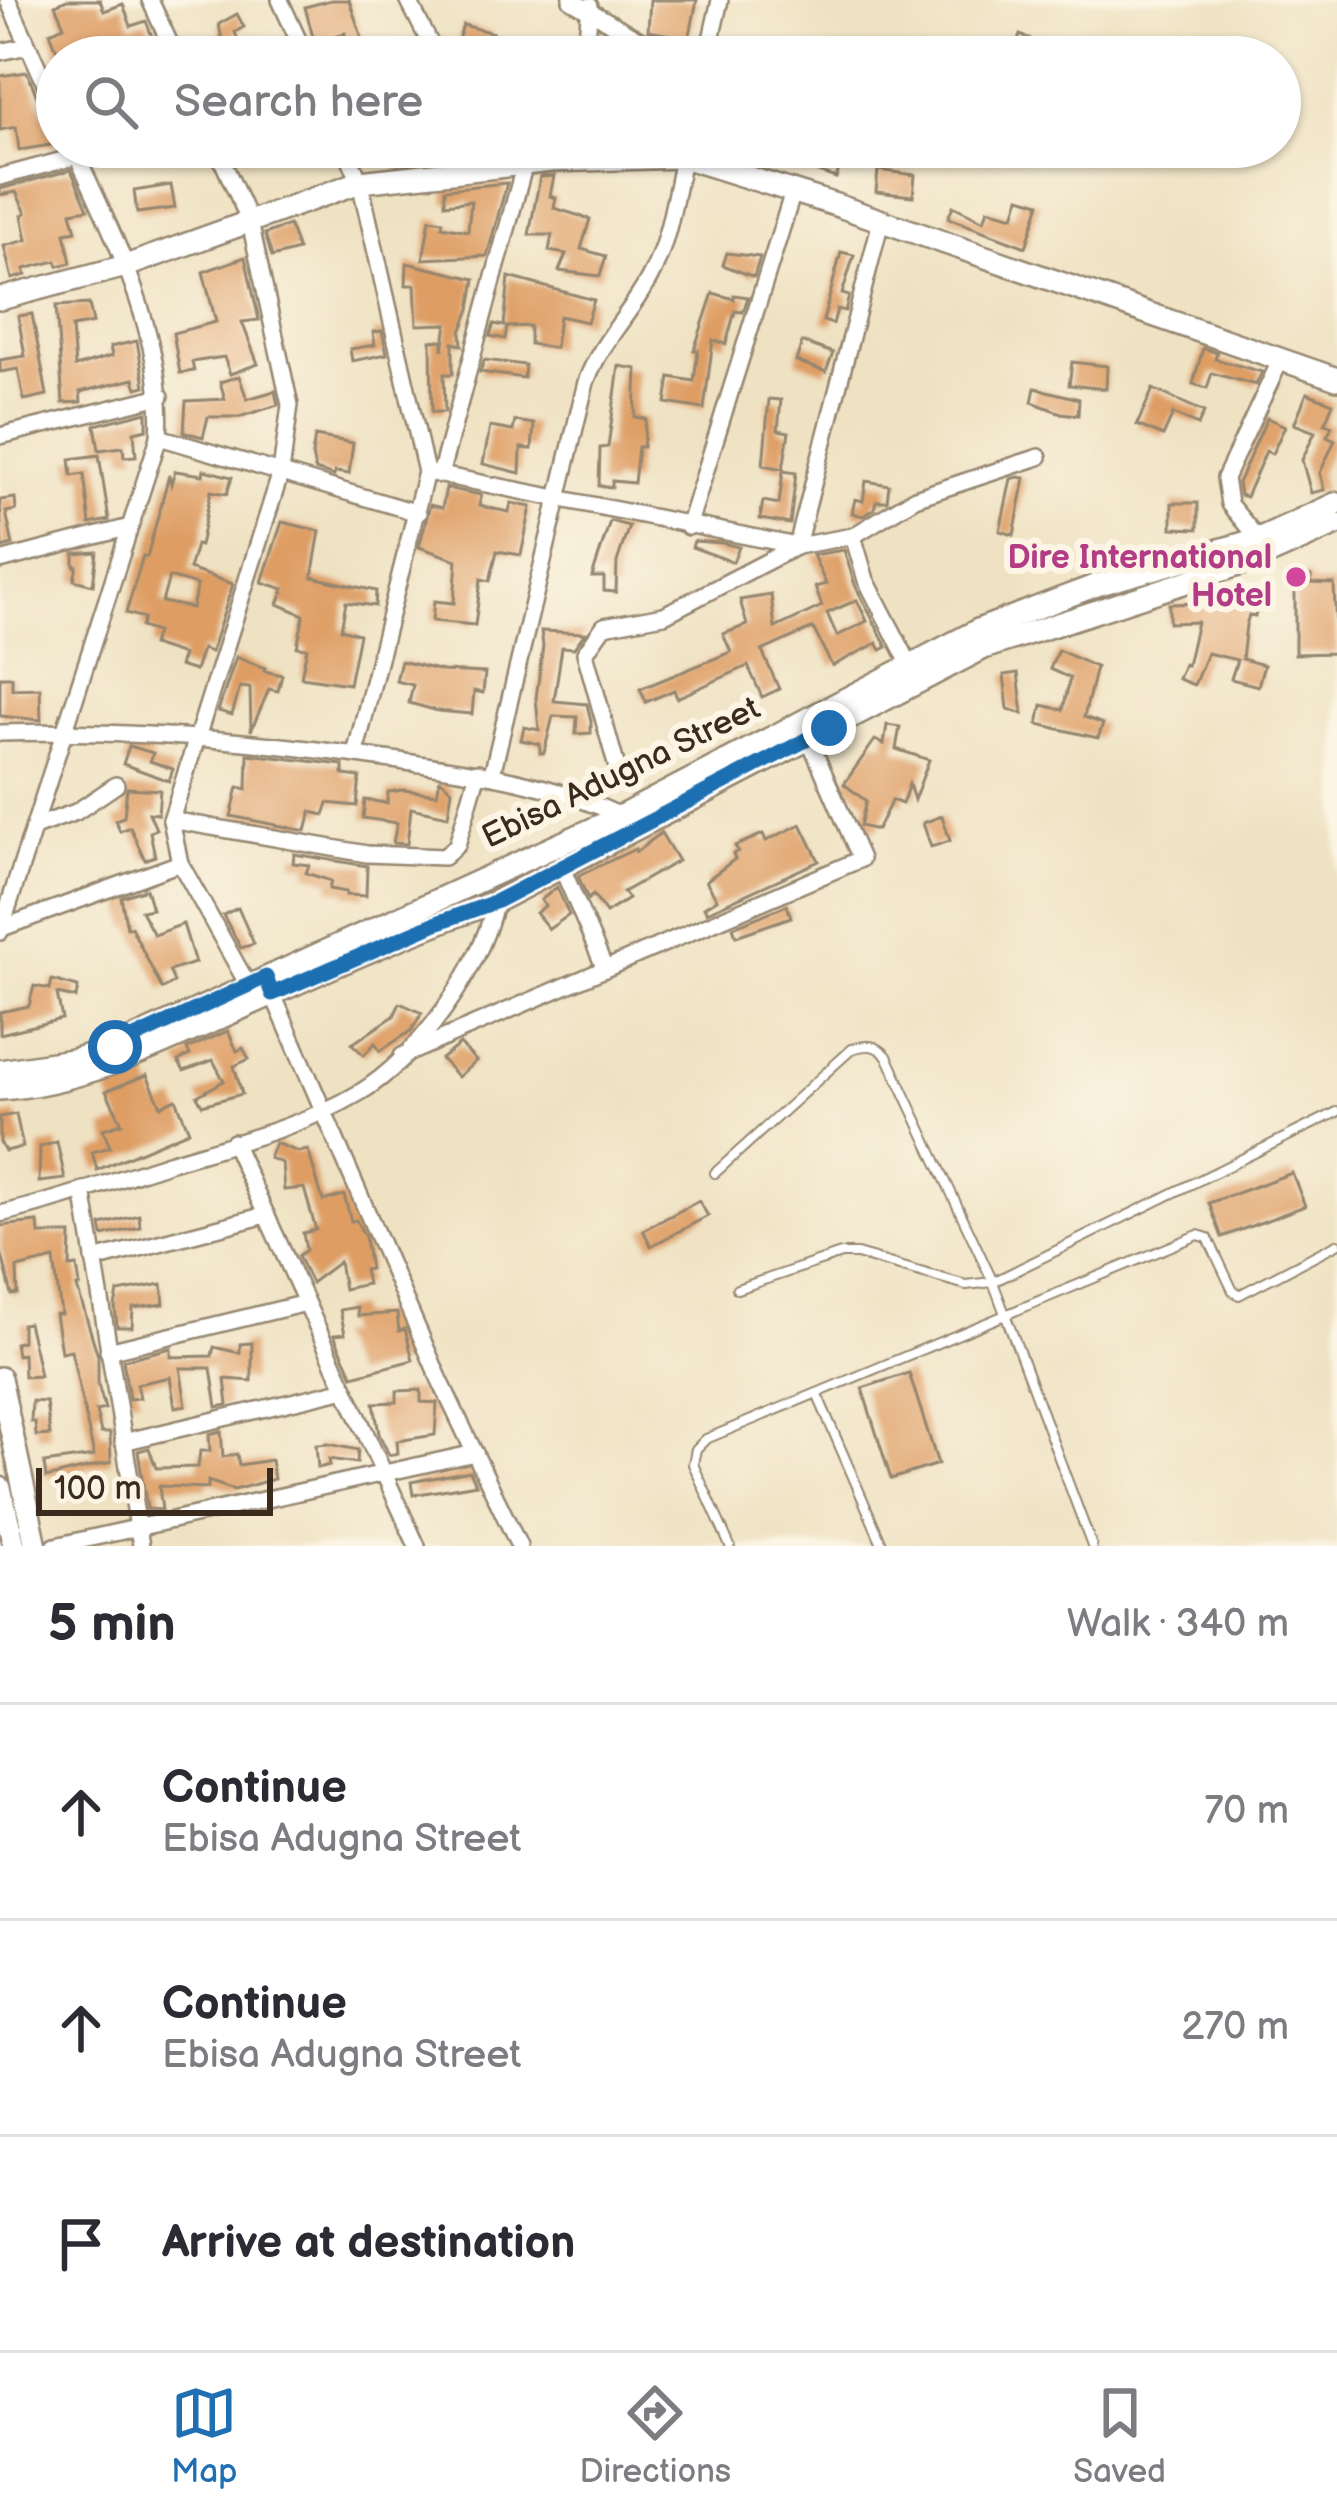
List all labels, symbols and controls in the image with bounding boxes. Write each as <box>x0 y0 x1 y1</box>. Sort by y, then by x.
search box <box>36 36 1301 168</box>
icon: search <box>78 69 144 135</box>
text: Search here <box>174 75 423 130</box>
place label: Dire International Hotel <box>1007 538 1272 616</box>
marker: Dire International Hotel <box>1283 564 1309 590</box>
street label: Ebisa Adugna Street <box>476 688 766 858</box>
route end <box>802 701 856 755</box>
route start <box>88 1020 142 1074</box>
scale bar <box>36 1462 273 1515</box>
text: 100 m <box>54 1469 142 1509</box>
text: 5 min <box>48 1594 176 1655</box>
text: Walk · 340 m <box>1067 1601 1289 1648</box>
text: Continue <box>162 1761 347 1816</box>
icon: ahead <box>48 1779 114 1845</box>
text: 70 m <box>1204 1788 1289 1835</box>
text: Ebisa Adugna Street <box>162 1816 521 1863</box>
text: Continue <box>162 1977 347 2032</box>
icon: ahead <box>48 1995 114 2061</box>
text: 270 m <box>1181 2004 1289 2051</box>
text: Ebisa Adugna Street <box>162 2032 521 2079</box>
icon: arrive <box>48 2211 114 2277</box>
text: Arrive at destination <box>162 2216 575 2271</box>
tab: Map <box>171 2380 237 2492</box>
tab: Directions <box>580 2380 731 2492</box>
tab: Saved <box>1073 2380 1166 2492</box>

